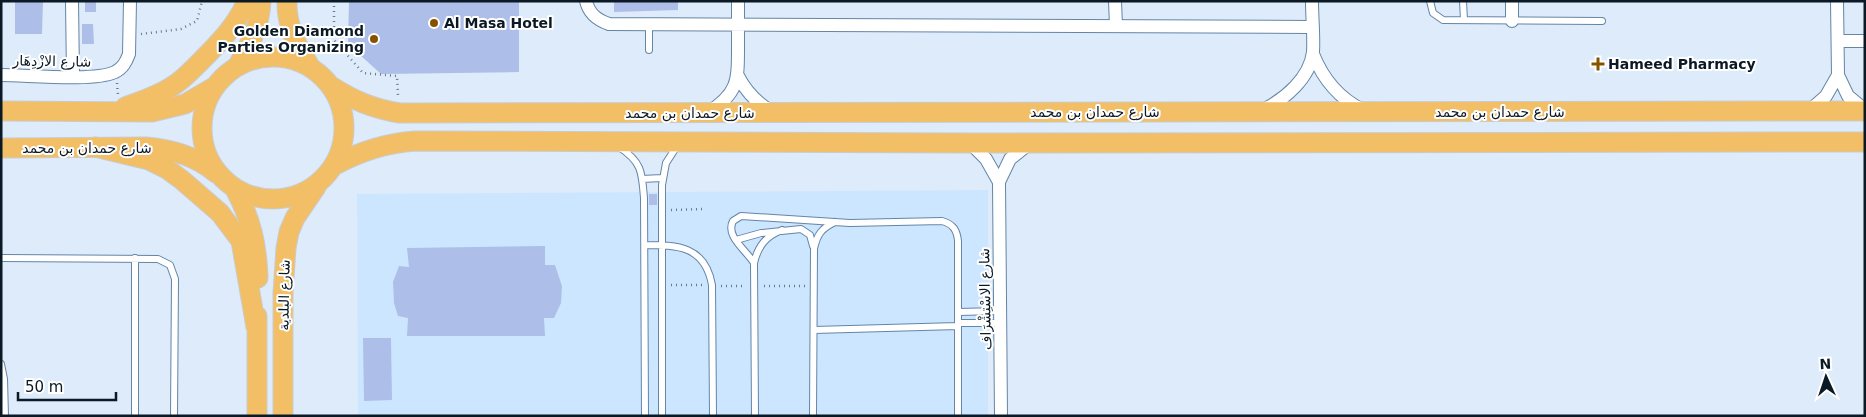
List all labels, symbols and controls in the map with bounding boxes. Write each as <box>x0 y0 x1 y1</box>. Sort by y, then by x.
place label: Al Masa Hotel <box>444 15 553 31</box>
marker: Al Masa Hotel <box>428 17 440 29</box>
place label: Golden Diamond Parties Organizing <box>218 23 364 55</box>
marker: Golden Diamond Parties Organizing <box>368 33 380 45</box>
street label: شارع الازْدِهَار <box>11 52 92 71</box>
place label: Hameed Pharmacy <box>1608 56 1756 72</box>
marker: Hameed Pharmacy <box>1592 58 1604 70</box>
street label: شارع حمدان بن محمد <box>1030 104 1160 121</box>
street label: شارع حمدان بن محمد <box>1435 104 1565 121</box>
street label: شارع حمدان بن محمد <box>625 105 755 122</box>
street label: شارع حمدان بن محمد <box>22 140 152 157</box>
street label: شارع الاسْتِشْرَاف <box>976 248 995 350</box>
street label: شارع البلدية <box>275 259 294 331</box>
north arrow <box>1801 352 1851 402</box>
text: N <box>1819 356 1832 372</box>
scale bar <box>18 370 115 402</box>
text: 50 m <box>25 378 63 396</box>

